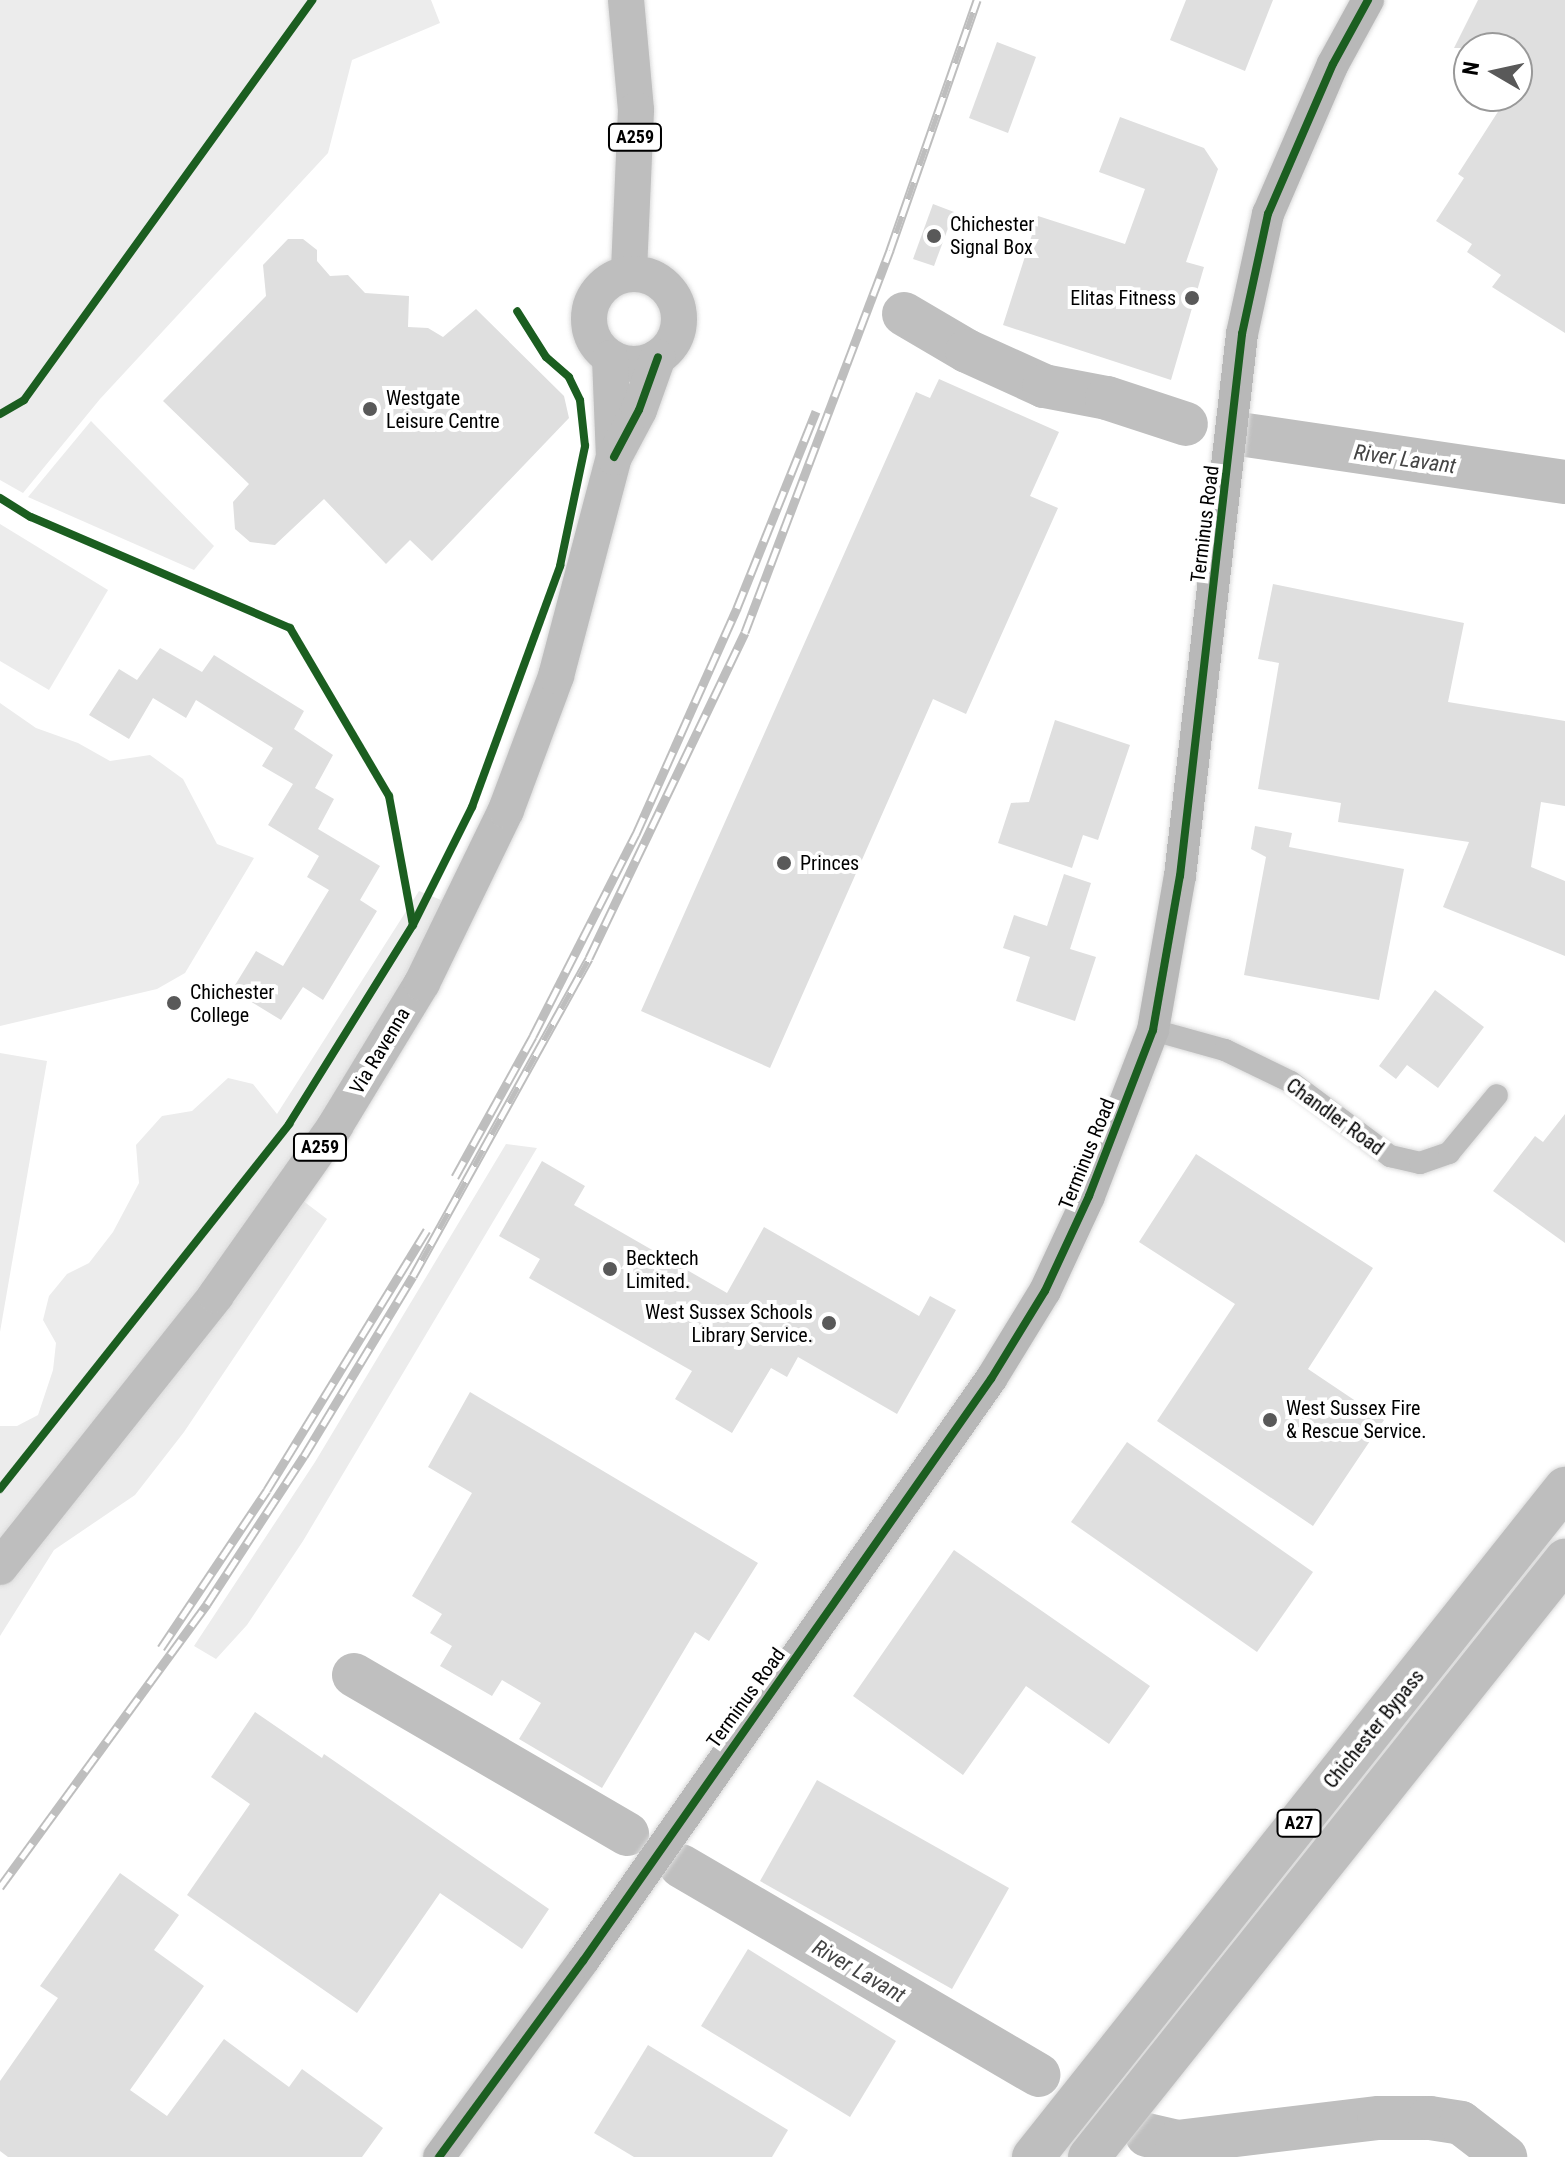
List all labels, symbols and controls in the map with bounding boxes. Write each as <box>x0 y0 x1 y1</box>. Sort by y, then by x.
north arrow <box>1453 32 1533 112</box>
text: N <box>1457 60 1484 77</box>
road number: A259 <box>607 123 663 151</box>
place label: Chichester Signal Box <box>950 212 1034 259</box>
marker: Chichester Signal Box <box>925 227 943 245</box>
place label: Elitas Fitness <box>1070 286 1176 310</box>
marker: Elitas Fitness <box>1183 289 1201 307</box>
place label: Westgate Leisure Centre <box>386 386 500 433</box>
marker: Westgate Leisure Centre <box>361 400 379 418</box>
water label: River Lavant <box>1352 439 1458 479</box>
street label: Terminus Road <box>1186 464 1224 584</box>
place label: Princes <box>800 851 859 875</box>
marker: Princes <box>775 854 793 872</box>
place label: Chichester College <box>190 980 274 1027</box>
marker: Chichester College <box>165 994 183 1012</box>
street label: Via Ravenna <box>345 1003 415 1099</box>
street label: Chandler Road <box>1281 1073 1389 1161</box>
street label: Terminus Road <box>1054 1095 1120 1213</box>
road number: A259 <box>292 1133 348 1161</box>
place label: Becktech Limited. <box>626 1246 699 1293</box>
marker: Becktech Limited. <box>601 1260 619 1278</box>
place label: West Sussex Schools Library Service. <box>645 1300 813 1347</box>
marker: West Sussex Schools Library Service. <box>820 1314 838 1332</box>
place label: West Sussex Fire & Rescue Service. <box>1286 1396 1426 1443</box>
marker: West Sussex Fire & Rescue Service. <box>1261 1411 1279 1429</box>
street label: Terminus Road <box>702 1643 790 1753</box>
street label: Chichester Bypass <box>1319 1665 1429 1793</box>
road number: A27 <box>1275 1809 1323 1837</box>
water label: River Lavant <box>808 1934 910 2008</box>

